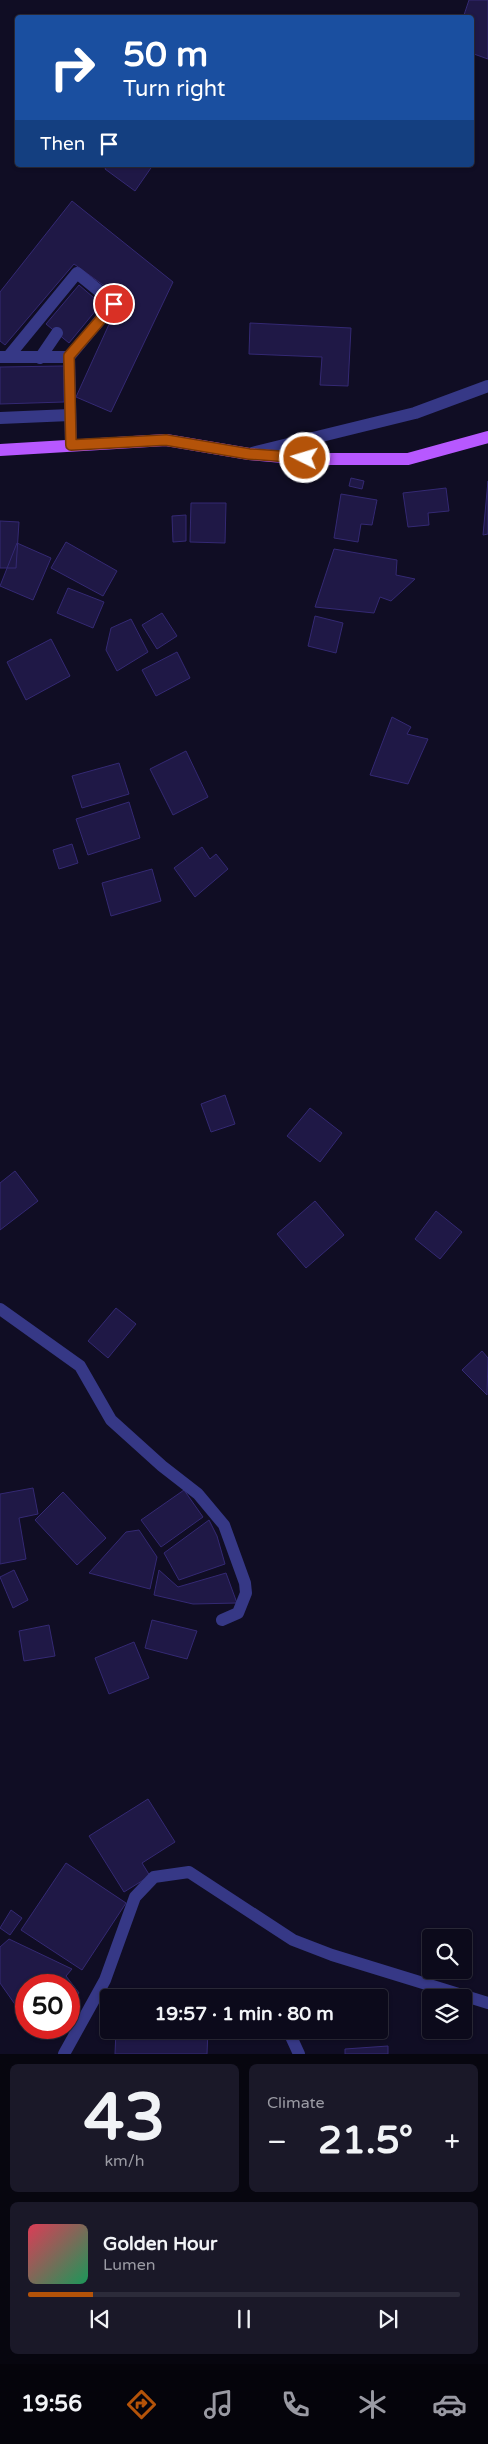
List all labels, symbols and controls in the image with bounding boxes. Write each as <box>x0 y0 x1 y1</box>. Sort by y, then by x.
text: 50 m <box>123 34 208 76</box>
icon: right <box>40 35 105 100</box>
text: Turn right <box>123 76 225 102</box>
icon: arrive <box>95 130 123 158</box>
text: Then <box>40 133 85 155</box>
pin <box>93 283 135 325</box>
icon: arrive <box>100 290 128 318</box>
position arrow <box>278 431 330 483</box>
map controls <box>422 1929 472 2039</box>
button: search <box>422 1929 472 1979</box>
speed limit sign: 50 <box>15 1974 80 2039</box>
button: layers <box>422 1989 472 2039</box>
text: 19:57 · 1 min · 80 m <box>154 2003 334 2025</box>
text: 43 <box>84 2079 165 2158</box>
text: Climate <box>267 2093 325 2113</box>
text: 21.5° <box>318 2118 413 2164</box>
text: − <box>267 2125 287 2159</box>
text: + <box>444 2125 460 2159</box>
text: km/h <box>104 2151 145 2171</box>
text: Golden Hour <box>103 2233 217 2255</box>
text: Lumen <box>103 2255 155 2275</box>
icon: previous <box>86 2305 114 2333</box>
icon: pause <box>230 2305 258 2333</box>
icon: next <box>374 2305 402 2333</box>
icon: directions <box>124 2387 159 2422</box>
icon: music <box>201 2387 236 2422</box>
icon: phone <box>278 2387 313 2422</box>
icon: climate <box>355 2387 390 2422</box>
icon: car <box>432 2387 467 2422</box>
text: 19:56 <box>21 2391 82 2417</box>

